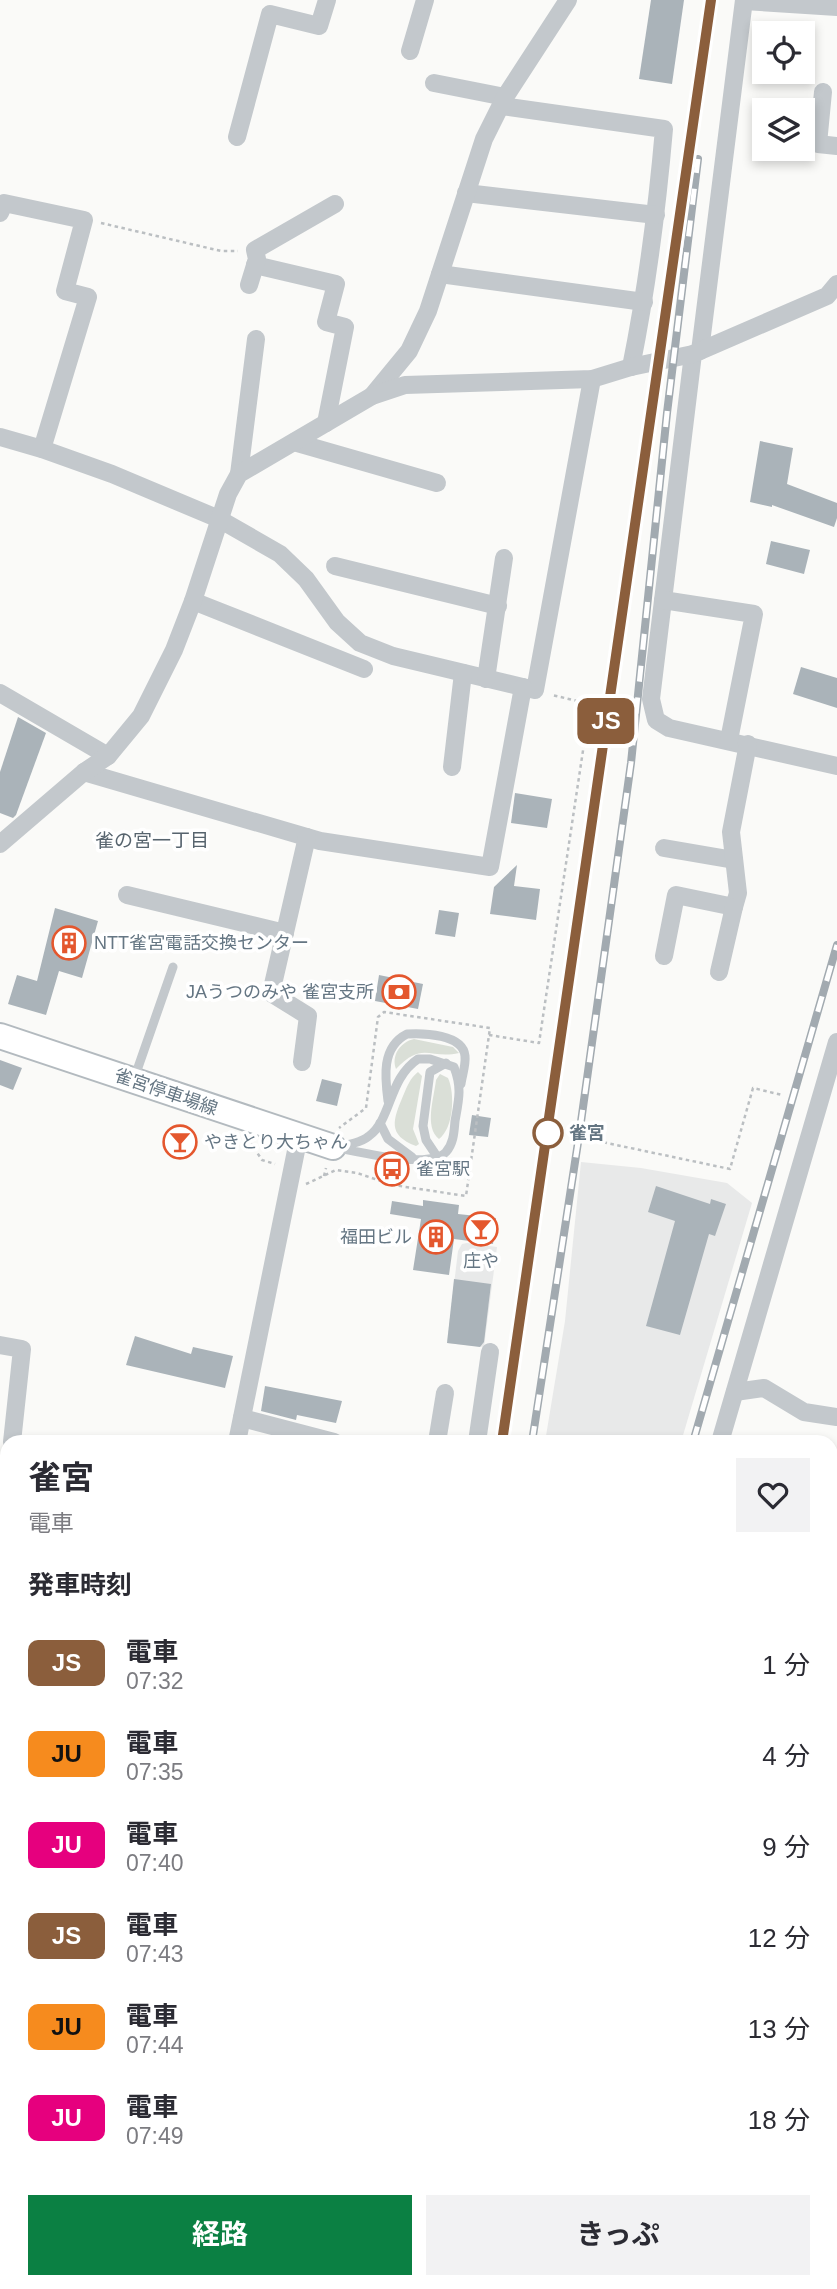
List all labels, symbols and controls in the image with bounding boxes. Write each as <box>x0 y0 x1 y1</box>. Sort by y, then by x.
map controls <box>752 21 815 161</box>
button: locate <box>752 21 815 84</box>
button: layers <box>752 98 815 161</box>
line badge: JS <box>574 698 638 744</box>
text: JS <box>591 707 621 734</box>
district label: 雀の宮一丁目 <box>95 830 209 851</box>
building icon: NTT雀宮電話交換センター <box>50 924 88 962</box>
place label: NTT雀宮電話交換センター <box>94 933 309 953</box>
bank icon: JAうつのみや 雀宮支所 <box>380 973 418 1011</box>
place label: JAうつのみや 雀宮支所 <box>186 982 374 1002</box>
street label: 雀宮停車場線 <box>112 1065 220 1119</box>
marker: 雀宮 <box>533 1118 563 1148</box>
bar icon: やきとり大ちゃん <box>161 1123 199 1161</box>
place label: 雀宮 <box>569 1123 605 1143</box>
place label: やきとり大ちゃん <box>204 1132 348 1152</box>
bus stop icon: 雀宮駅 <box>373 1150 411 1188</box>
place label: 雀宮駅 <box>416 1159 470 1179</box>
bar icon: 庄や <box>462 1210 500 1248</box>
building icon: 福田ビル <box>417 1218 455 1256</box>
place label: 福田ビル <box>340 1227 412 1247</box>
place label: 庄や <box>463 1251 499 1271</box>
button: heart <box>736 1458 810 1532</box>
text: 雀宮 <box>28 1459 94 1496</box>
text: 電車 <box>28 1510 74 1536</box>
text: 発車時刻 <box>28 1570 132 1600</box>
text: 電車 <box>126 1637 178 1667</box>
text: JS <box>52 1649 81 1676</box>
text: 1 分 <box>762 1650 810 1680</box>
text: 07:32 <box>126 1668 184 1694</box>
text: 電車 <box>126 1728 178 1758</box>
text: JU <box>51 1740 82 1767</box>
text: 4 分 <box>762 1741 810 1771</box>
text: 07:35 <box>126 1759 184 1785</box>
text: 電車 <box>126 1819 178 1849</box>
text: JU <box>51 1831 82 1858</box>
text: 9 分 <box>762 1832 810 1862</box>
text: 07:40 <box>126 1850 184 1876</box>
text: 電車 <box>126 1910 178 1940</box>
text: JS <box>52 1922 81 1949</box>
text: 12 分 <box>748 1923 810 1953</box>
text: 07:43 <box>126 1941 184 1967</box>
text: 電車 <box>126 2001 178 2031</box>
text: JU <box>51 2013 82 2040</box>
text: 13 分 <box>748 2014 810 2044</box>
text: 07:44 <box>126 2032 184 2058</box>
text: 電車 <box>126 2092 178 2122</box>
text: JU <box>51 2104 82 2131</box>
text: 18 分 <box>748 2105 810 2135</box>
text: 07:49 <box>126 2123 184 2149</box>
button: 経路 <box>28 2195 412 2275</box>
button: きっぷ <box>426 2195 810 2275</box>

